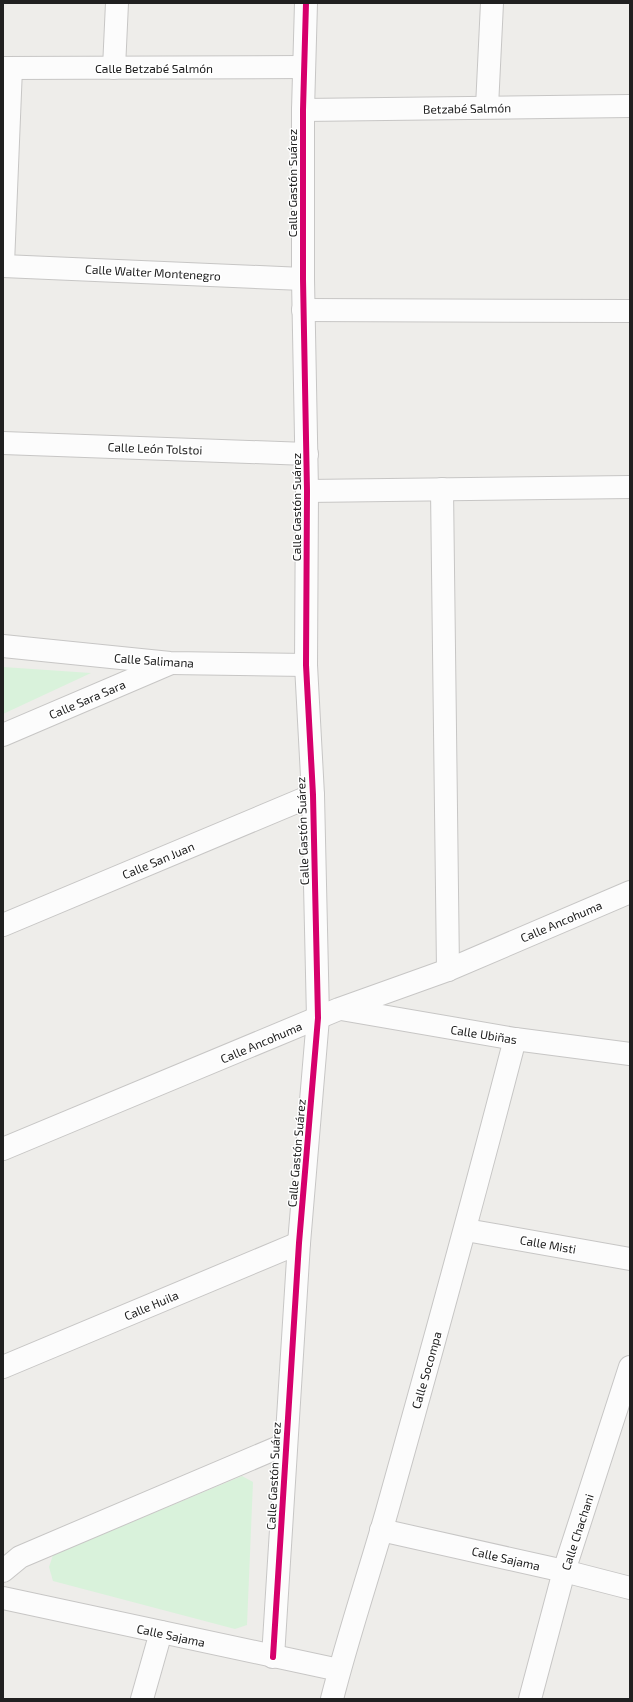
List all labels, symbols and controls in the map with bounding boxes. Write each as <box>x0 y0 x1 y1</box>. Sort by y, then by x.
street label: Calle Betzabé Salmón <box>95 61 213 75</box>
street label: Betzabé Salmón <box>423 100 511 116</box>
street label: Calle Gastón Suárez <box>285 129 299 237</box>
street label: Calle Walter Montenegro <box>85 261 221 283</box>
street label: Calle León Tolstoi <box>107 439 203 457</box>
street label: Calle Gastón Suárez <box>289 453 303 561</box>
street label: Calle Salimana <box>114 650 194 670</box>
street label: Calle Sara Sara <box>47 677 127 721</box>
street label: Calle Gastón Suárez <box>293 777 311 885</box>
street label: Calle San Juan <box>120 839 196 881</box>
street label: Calle Ancohuma <box>518 897 604 945</box>
street label: Calle Ancohuma <box>218 1018 304 1066</box>
street label: Calle Ubiñas <box>450 1022 518 1046</box>
street label: Calle Gastón Suárez <box>284 1098 308 1208</box>
street label: Calle Misti <box>519 1232 577 1256</box>
street label: Calle Huila <box>122 1287 180 1323</box>
street label: Calle Socompa <box>408 1330 444 1410</box>
street label: Calle Gastón Suárez <box>263 1422 283 1530</box>
street label: Calle Chachani <box>558 1492 596 1572</box>
street label: Calle Sajama <box>470 1543 542 1574</box>
street label: Calle Sajama <box>135 1621 207 1650</box>

